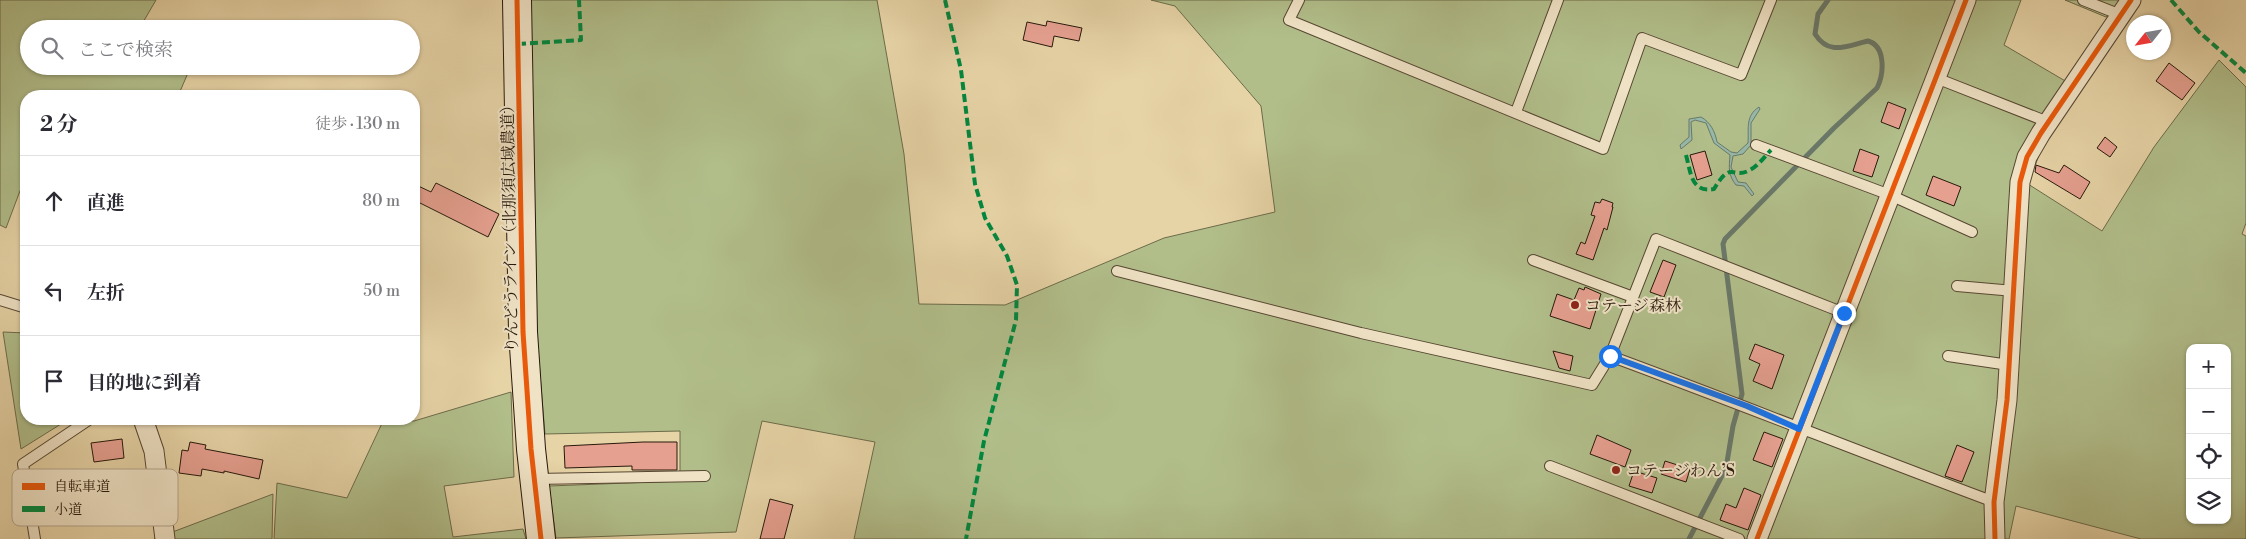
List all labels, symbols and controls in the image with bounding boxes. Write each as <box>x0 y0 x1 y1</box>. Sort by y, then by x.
north arrow <box>2126 15 2171 60</box>
search box <box>20 20 420 75</box>
icon: search <box>38 34 66 62</box>
text: ここで検索 <box>78 38 173 62</box>
street label: りんどうライン（北那須広域農道） <box>498 97 522 353</box>
text: 2 分 <box>40 112 78 138</box>
text: 徒歩 · 130 m <box>315 114 400 134</box>
icon: ahead <box>40 187 68 215</box>
text: 直進 <box>87 191 125 215</box>
text: 80 m <box>362 191 400 211</box>
icon: left <box>40 277 68 305</box>
text: 左折 <box>87 281 125 305</box>
text: 50 m <box>363 281 400 301</box>
place label: コテージ森林 <box>1585 296 1682 316</box>
marker: コテージ森林 <box>1569 299 1581 311</box>
route end <box>1833 302 1856 325</box>
map controls <box>2186 344 2231 524</box>
button: + <box>2186 344 2231 389</box>
route start <box>1599 345 1622 368</box>
icon: arrive <box>40 367 68 395</box>
text: 目的地に到着 <box>87 371 201 395</box>
button: − <box>2186 389 2231 434</box>
button: locate <box>2186 434 2231 479</box>
place label: コテージわん’S <box>1626 461 1735 481</box>
marker: コテージわん’S <box>1610 464 1622 476</box>
legend <box>12 469 178 526</box>
text: 自転車道 <box>54 478 110 496</box>
button: layers <box>2186 479 2231 524</box>
text: 小道 <box>54 501 82 519</box>

